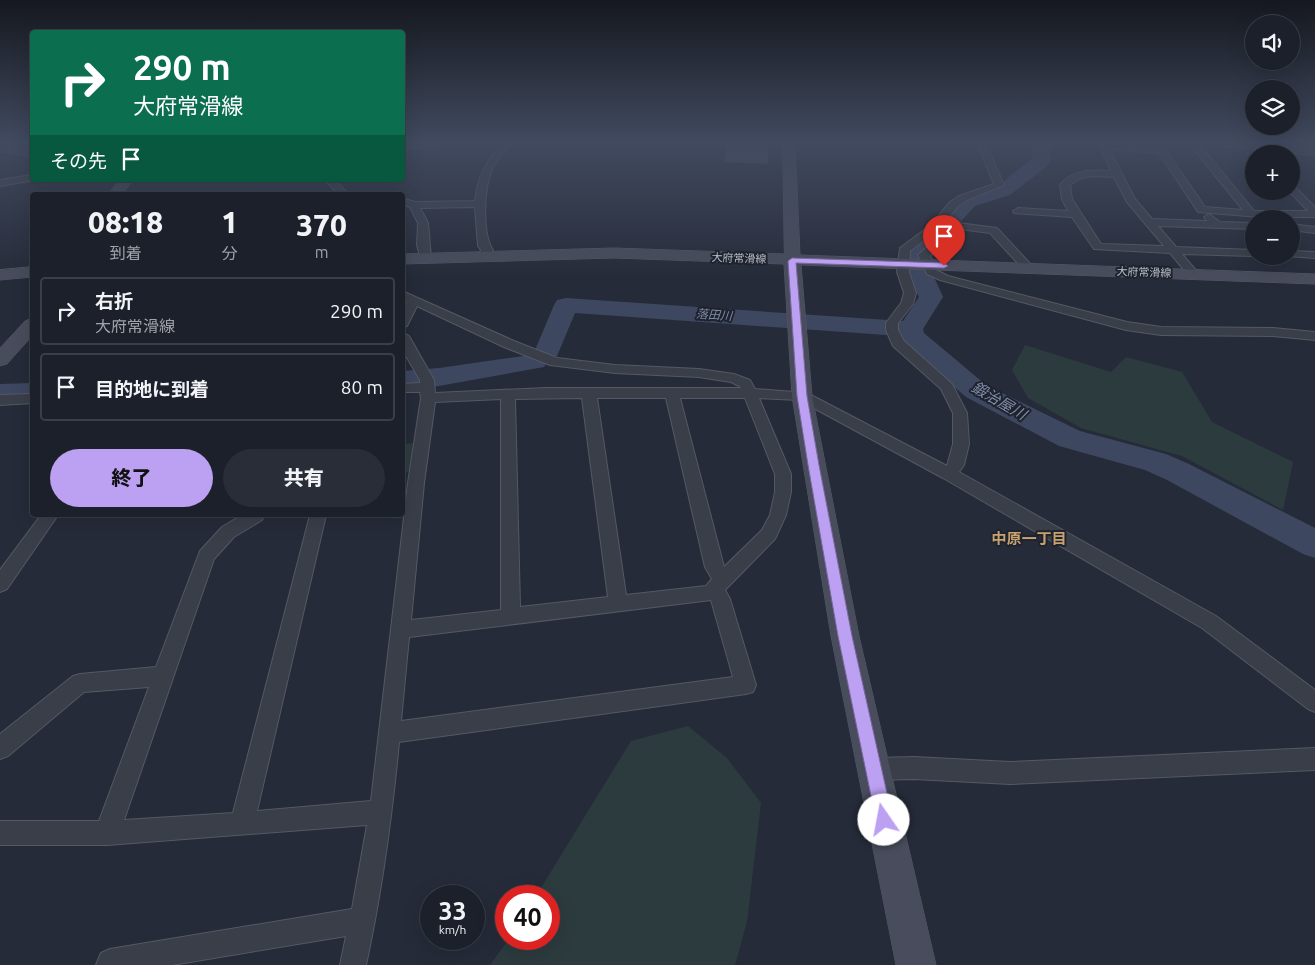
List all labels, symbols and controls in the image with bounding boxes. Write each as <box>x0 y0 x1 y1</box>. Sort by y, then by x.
map controls <box>1245 15 1300 265</box>
button: sound <box>1245 15 1300 70</box>
text: 290 m <box>133 47 231 87</box>
icon: right <box>50 50 115 115</box>
button: layers <box>1245 80 1300 135</box>
text: 大府常滑線 <box>133 93 243 118</box>
icon: arrive <box>117 145 145 173</box>
button: + <box>1245 145 1300 200</box>
text: その先 <box>50 150 107 172</box>
text: 08:18 <box>88 205 163 239</box>
text: 1 <box>221 205 238 239</box>
text: 370 <box>296 208 347 242</box>
button: − <box>1245 210 1300 265</box>
pin <box>923 215 965 266</box>
icon: arrive <box>930 222 958 250</box>
text: m <box>315 243 328 261</box>
text: 到着 <box>110 244 142 262</box>
text: 分 <box>222 244 238 262</box>
street label: 大府常滑線 <box>711 251 767 265</box>
street label: 大府常滑線 <box>1116 265 1172 279</box>
text: 右折 <box>95 290 133 312</box>
icon: right <box>52 297 80 325</box>
text: 290 m <box>330 300 383 322</box>
water label: 落田川 <box>696 307 734 322</box>
text: 大府常滑線 <box>95 317 175 335</box>
icon: arrive <box>52 373 80 401</box>
text: 80 m <box>341 376 383 398</box>
text: 目的地に到着 <box>95 378 209 400</box>
water label: 鍛治屋川 <box>969 378 1031 424</box>
button: 終了 <box>50 449 213 507</box>
button: 共有 <box>223 449 385 507</box>
district label: 中原一丁目 <box>991 530 1067 547</box>
position arrow <box>857 793 909 845</box>
speed limit sign: 40 <box>495 885 560 950</box>
text: 33 <box>438 897 467 925</box>
text: km/h <box>439 923 466 936</box>

